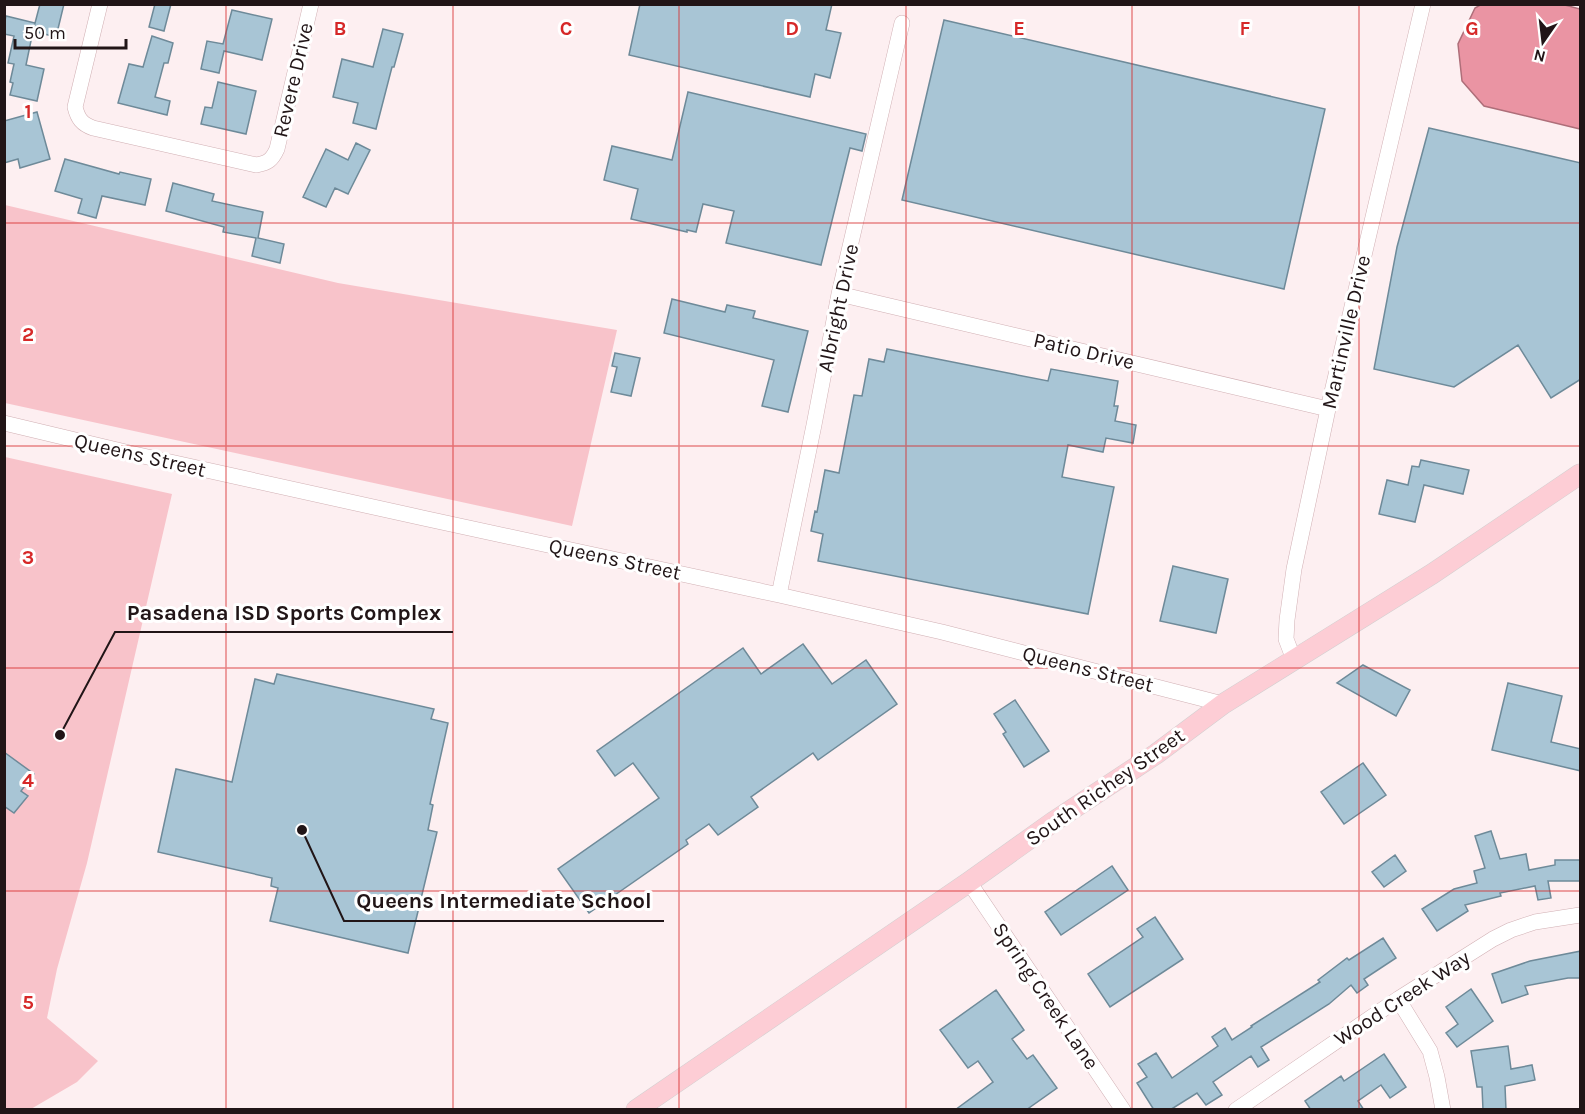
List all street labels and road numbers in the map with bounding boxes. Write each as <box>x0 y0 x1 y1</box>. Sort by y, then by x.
street label: Revere Drive <box>268 20 318 140</box>
street label: Albright Drive <box>813 242 863 374</box>
street label: Martinville Drive <box>1317 253 1375 411</box>
street label: Patio Drive <box>1031 328 1137 374</box>
street label: Queens Street <box>72 428 208 482</box>
street label: Queens Street <box>547 533 683 585</box>
street label: Queens Street <box>1020 641 1156 697</box>
street label: South Richey Street <box>1021 723 1189 851</box>
street label: Spring Creek Lane <box>988 918 1104 1074</box>
street label: Wood Creek Way <box>1330 945 1474 1051</box>

